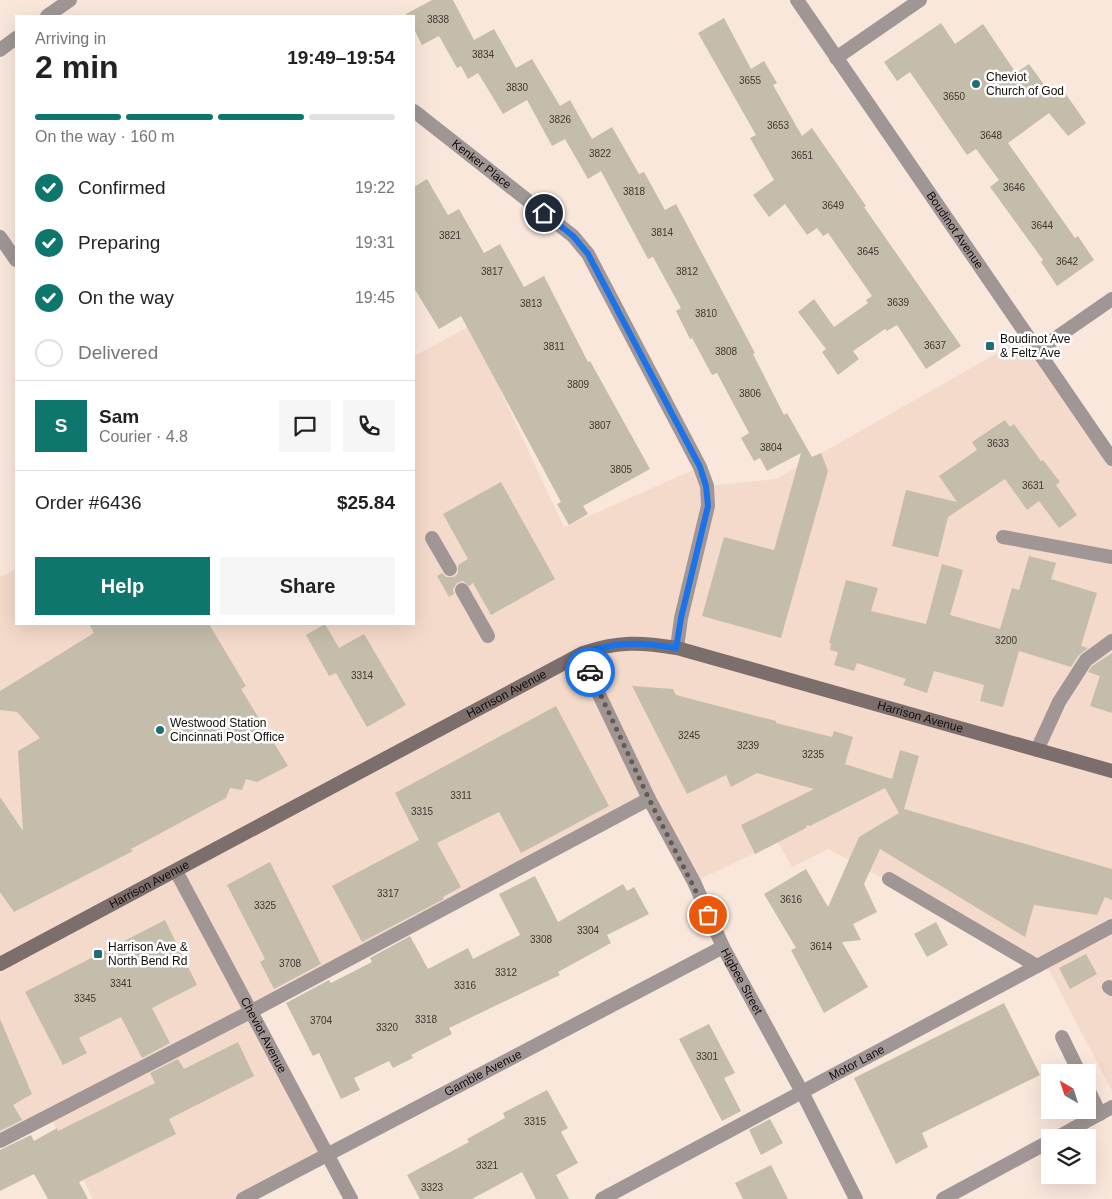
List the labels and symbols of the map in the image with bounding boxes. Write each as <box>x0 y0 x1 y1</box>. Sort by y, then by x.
house number: 3838 <box>427 14 450 25</box>
house number: 3834 <box>472 49 495 60</box>
place label: Cheviot Church of God <box>986 70 1064 98</box>
house number: 3655 <box>739 75 762 86</box>
marker: Cheviot Church of God <box>970 78 982 90</box>
house number: 3830 <box>506 82 529 93</box>
house number: 3650 <box>943 91 966 102</box>
house number: 3826 <box>549 114 572 125</box>
house number: 3653 <box>767 120 790 131</box>
house number: 3648 <box>980 130 1003 141</box>
street label: Kenker Place <box>449 137 514 192</box>
house number: 3822 <box>589 148 612 159</box>
house number: 3651 <box>791 150 814 161</box>
house number: 3646 <box>1003 182 1026 193</box>
house number: 3818 <box>623 186 646 197</box>
street label: Boudinot Avenue <box>923 189 986 272</box>
pin <box>523 192 565 234</box>
house number: 3649 <box>822 200 845 211</box>
house number: 3644 <box>1031 220 1054 231</box>
house number: 3814 <box>651 227 674 238</box>
house number: 3821 <box>439 230 462 241</box>
house number: 3645 <box>857 246 880 257</box>
house number: 3642 <box>1056 256 1079 267</box>
house number: 3817 <box>481 266 504 277</box>
house number: 3812 <box>676 266 699 277</box>
house number: 3639 <box>887 297 910 308</box>
house number: 3813 <box>520 298 543 309</box>
house number: 3810 <box>695 308 718 319</box>
place label: Boudinot Ave & Feltz Ave <box>1000 332 1071 360</box>
house number: 3637 <box>924 340 947 351</box>
marker: Boudinot Ave & Feltz Ave <box>984 340 996 352</box>
house number: 3811 <box>543 341 565 352</box>
house number: 3808 <box>715 346 738 357</box>
house number: 3809 <box>567 379 590 390</box>
house number: 3806 <box>739 388 762 399</box>
house number: 3807 <box>589 420 612 431</box>
house number: 3633 <box>987 438 1010 449</box>
house number: 3804 <box>760 442 783 453</box>
house number: 3805 <box>610 464 633 475</box>
house number: 3631 <box>1022 480 1045 491</box>
house number: 3200 <box>995 635 1018 646</box>
courier <box>565 647 615 697</box>
street label: Harrison Avenue <box>464 667 549 721</box>
house number: 3314 <box>351 670 374 681</box>
street label: Harrison Avenue <box>876 698 965 736</box>
place label: Westwood Station Cincinnati Post Office <box>170 716 285 744</box>
marker: Westwood Station Cincinnati Post Office <box>154 724 166 736</box>
house number: 3245 <box>678 730 701 741</box>
house number: 3239 <box>737 740 760 751</box>
house number: 3235 <box>802 749 825 760</box>
house number: 3311 <box>450 790 472 801</box>
house number: 3315 <box>411 806 434 817</box>
street label: Harrison Avenue <box>107 857 192 911</box>
house number: 3317 <box>377 888 400 899</box>
pin <box>687 894 729 936</box>
house number: 3616 <box>780 894 803 905</box>
house number: 3325 <box>254 900 277 911</box>
house number: 3304 <box>577 925 600 936</box>
house number: 3308 <box>530 934 553 945</box>
place label: Harrison Ave & North Bend Rd <box>108 940 188 968</box>
house number: 3614 <box>810 941 833 952</box>
street label: Higbee Street <box>718 946 766 1017</box>
marker: Harrison Ave & North Bend Rd <box>92 948 104 960</box>
house number: 3708 <box>279 958 302 969</box>
house number: 3312 <box>495 967 518 978</box>
house number: 3341 <box>110 978 133 989</box>
house number: 3316 <box>454 980 477 991</box>
house number: 3345 <box>74 993 97 1004</box>
street label: Cheviot Avenue <box>238 995 290 1076</box>
house number: 3318 <box>415 1014 438 1025</box>
house number: 3704 <box>310 1015 333 1026</box>
house number: 3320 <box>376 1022 399 1033</box>
street label: Motor Lane <box>827 1042 887 1083</box>
street label: Gamble Avenue <box>442 1047 524 1099</box>
house number: 3301 <box>696 1051 719 1062</box>
north arrow <box>1041 1064 1096 1119</box>
house number: 3315 <box>524 1116 547 1127</box>
house number: 3321 <box>476 1160 499 1171</box>
house number: 3323 <box>421 1182 444 1193</box>

